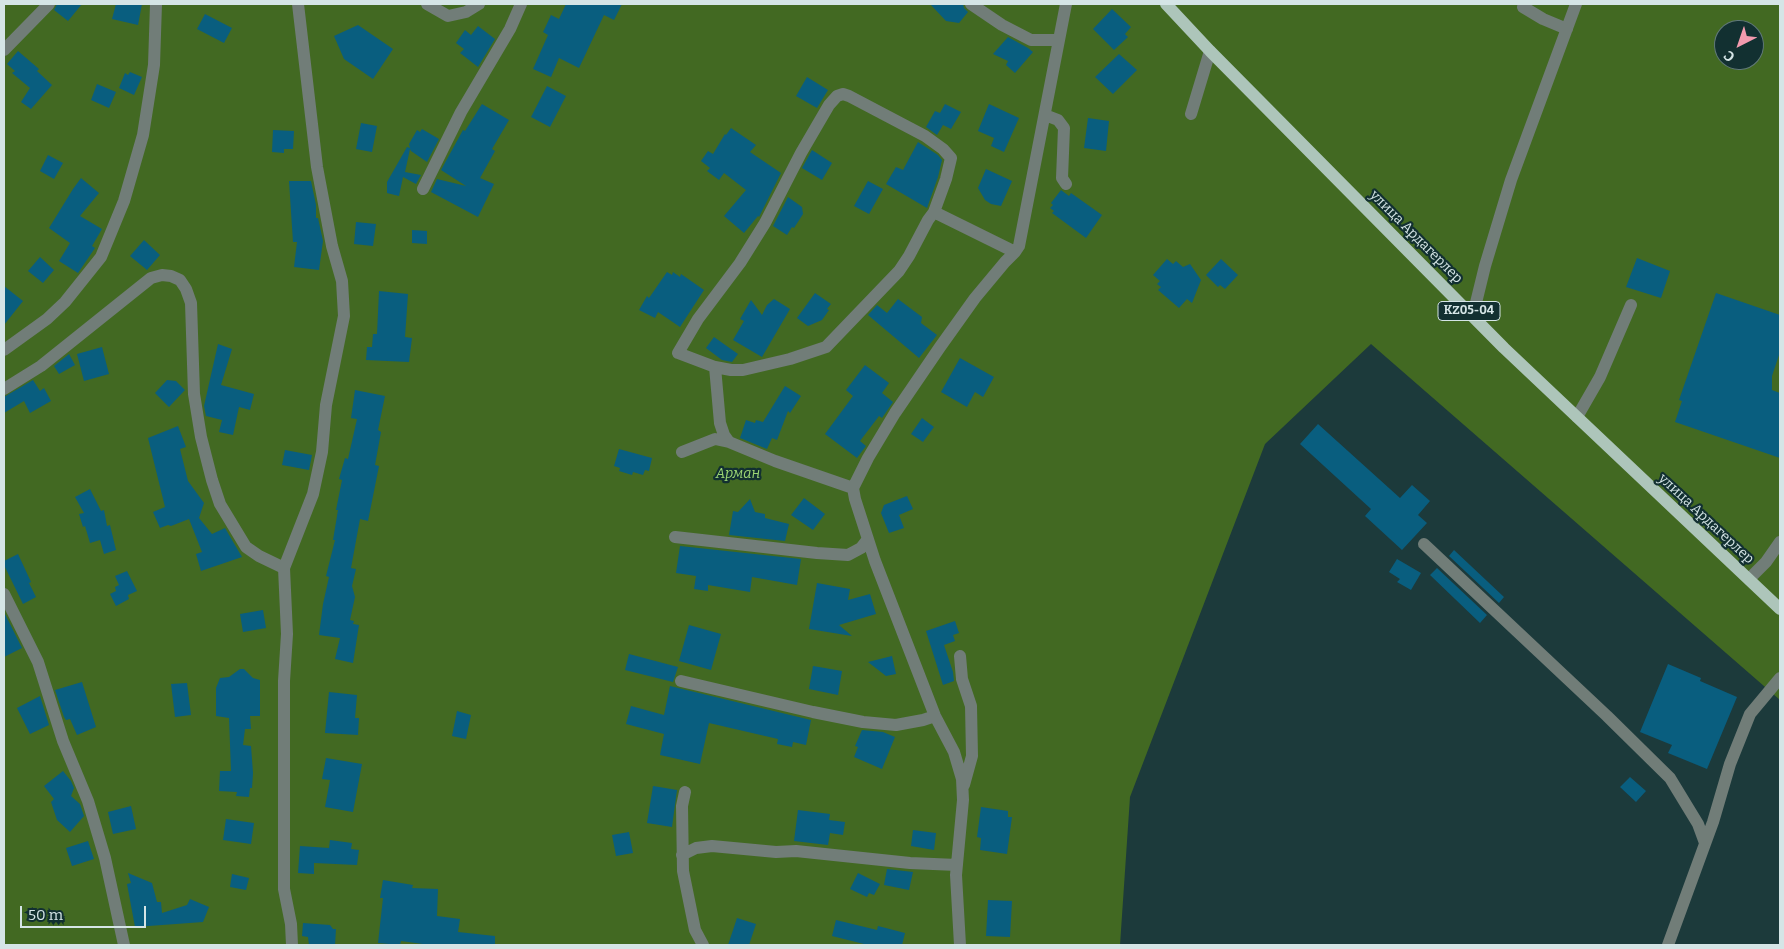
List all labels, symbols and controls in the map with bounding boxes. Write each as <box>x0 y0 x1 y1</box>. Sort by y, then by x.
north arrow <box>1714 20 1764 70</box>
text: С <box>1721 47 1738 65</box>
street label: улица Ардагерлер <box>1366 187 1466 287</box>
road number: KZ05-04 <box>1438 302 1500 321</box>
park label: Арман <box>716 466 760 482</box>
street label: улица Ардагерлер <box>1655 470 1757 568</box>
scale bar <box>22 896 149 928</box>
text: 50 m <box>28 906 63 924</box>

